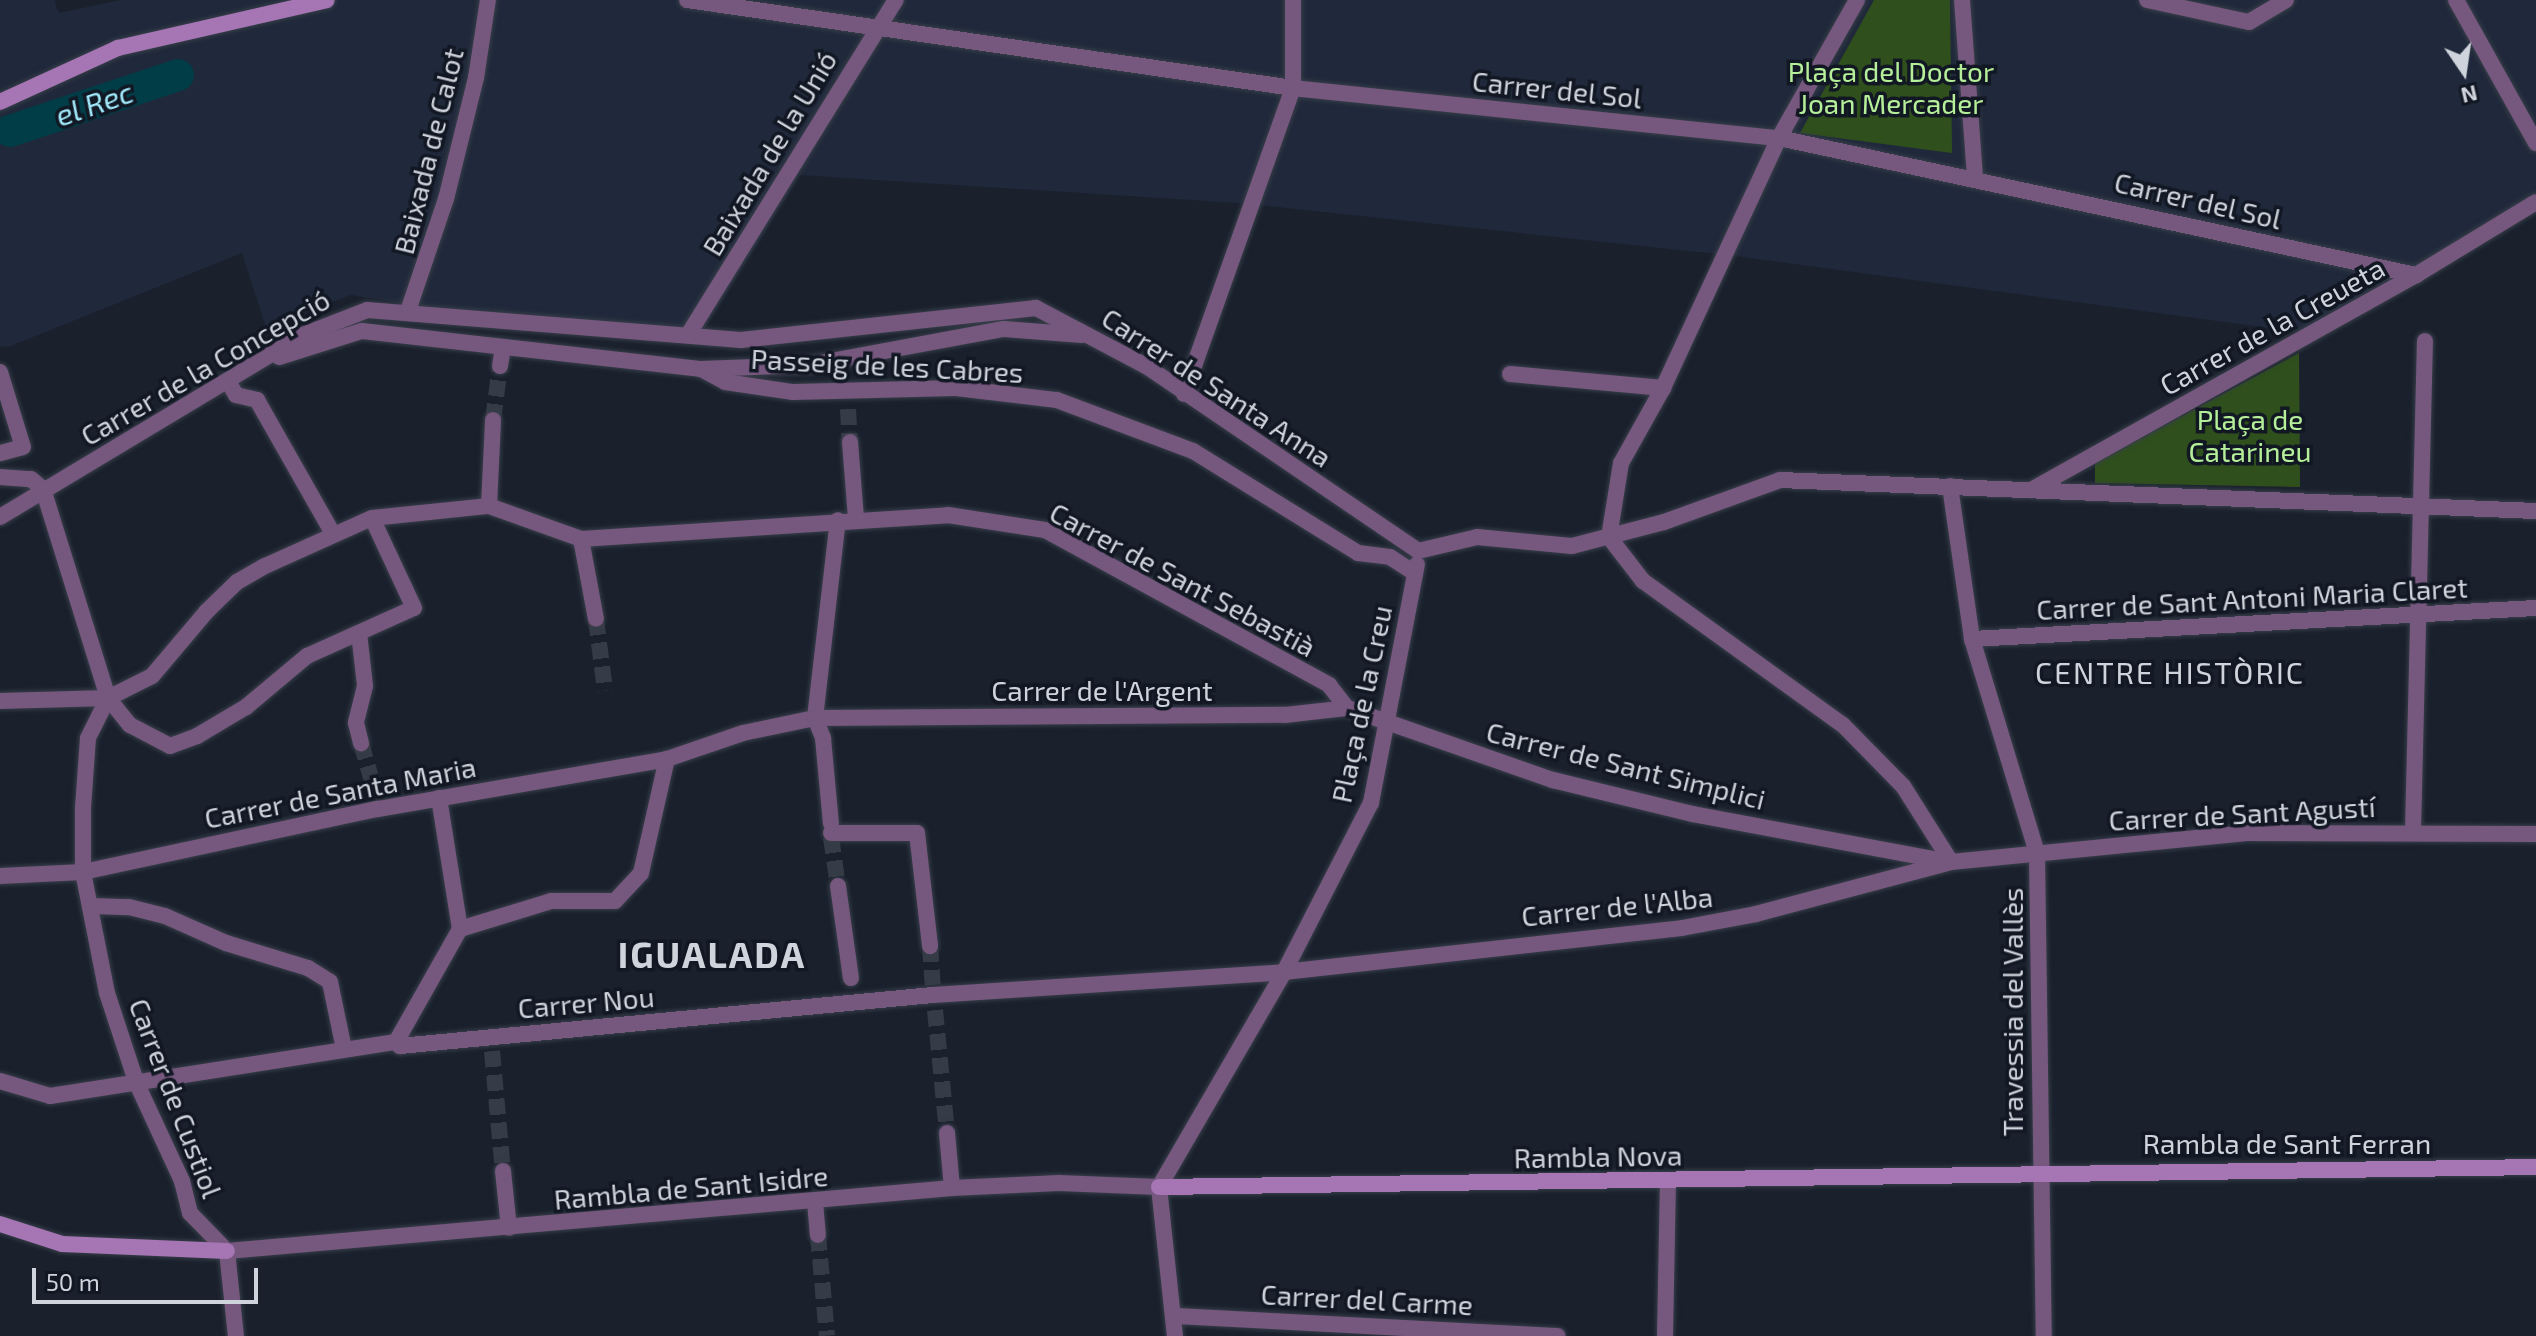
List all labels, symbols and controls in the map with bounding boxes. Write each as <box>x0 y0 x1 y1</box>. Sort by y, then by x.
north arrow <box>2424 32 2504 112</box>
street label: Baixada de Calot <box>386 45 470 257</box>
street label: Baixada de la Unió <box>695 45 843 261</box>
park label: Plaça del Doctor Joan Mercader <box>1787 54 1995 120</box>
street label: Carrer del Sol <box>1470 63 1644 115</box>
water label: el Rec <box>50 73 138 133</box>
text: N <box>2459 81 2480 110</box>
street label: Carrer del Sol <box>2111 164 2285 236</box>
street label: Carrer de la Creueta <box>2154 250 2390 402</box>
street label: Carrer de la Concepció <box>74 282 336 452</box>
street label: Carrer de Santa Anna <box>1095 300 1339 474</box>
street label: Passeig de les Cabres <box>750 341 1024 389</box>
park label: Plaça de Catarineu <box>2189 402 2311 468</box>
street label: Carrer de Sant Sebastià <box>1044 494 1322 664</box>
street label: Carrer de Sant Antoni Maria Claret <box>2035 570 2469 626</box>
street label: Plaça de la Creu <box>1324 602 1398 806</box>
district label: CENTRE HISTÒRIC <box>2035 654 2305 690</box>
street label: Carrer de l'Argent <box>991 673 1213 707</box>
street label: Carrer de Sant Simplici <box>1483 714 1769 816</box>
street label: Carrer de Santa Maria <box>201 749 479 835</box>
street label: Carrer de Sant Agustí <box>2107 789 2377 837</box>
street label: Carrer de l'Alba <box>1519 879 1715 933</box>
street label: Travessia del Vallès <box>1995 887 2029 1137</box>
district label: IGUALADA <box>618 932 806 976</box>
street label: Carrer Nou <box>516 979 656 1025</box>
street label: Carrer de Custiol <box>122 993 230 1203</box>
street label: Rambla de Sant Ferran <box>2143 1126 2431 1160</box>
street label: Rambla Nova <box>1513 1138 1683 1174</box>
street label: Rambla de Sant Isidre <box>552 1158 830 1216</box>
scale bar <box>36 1252 262 1302</box>
text: 50 m <box>46 1267 100 1296</box>
street label: Carrer del Carme <box>1259 1277 1475 1321</box>

